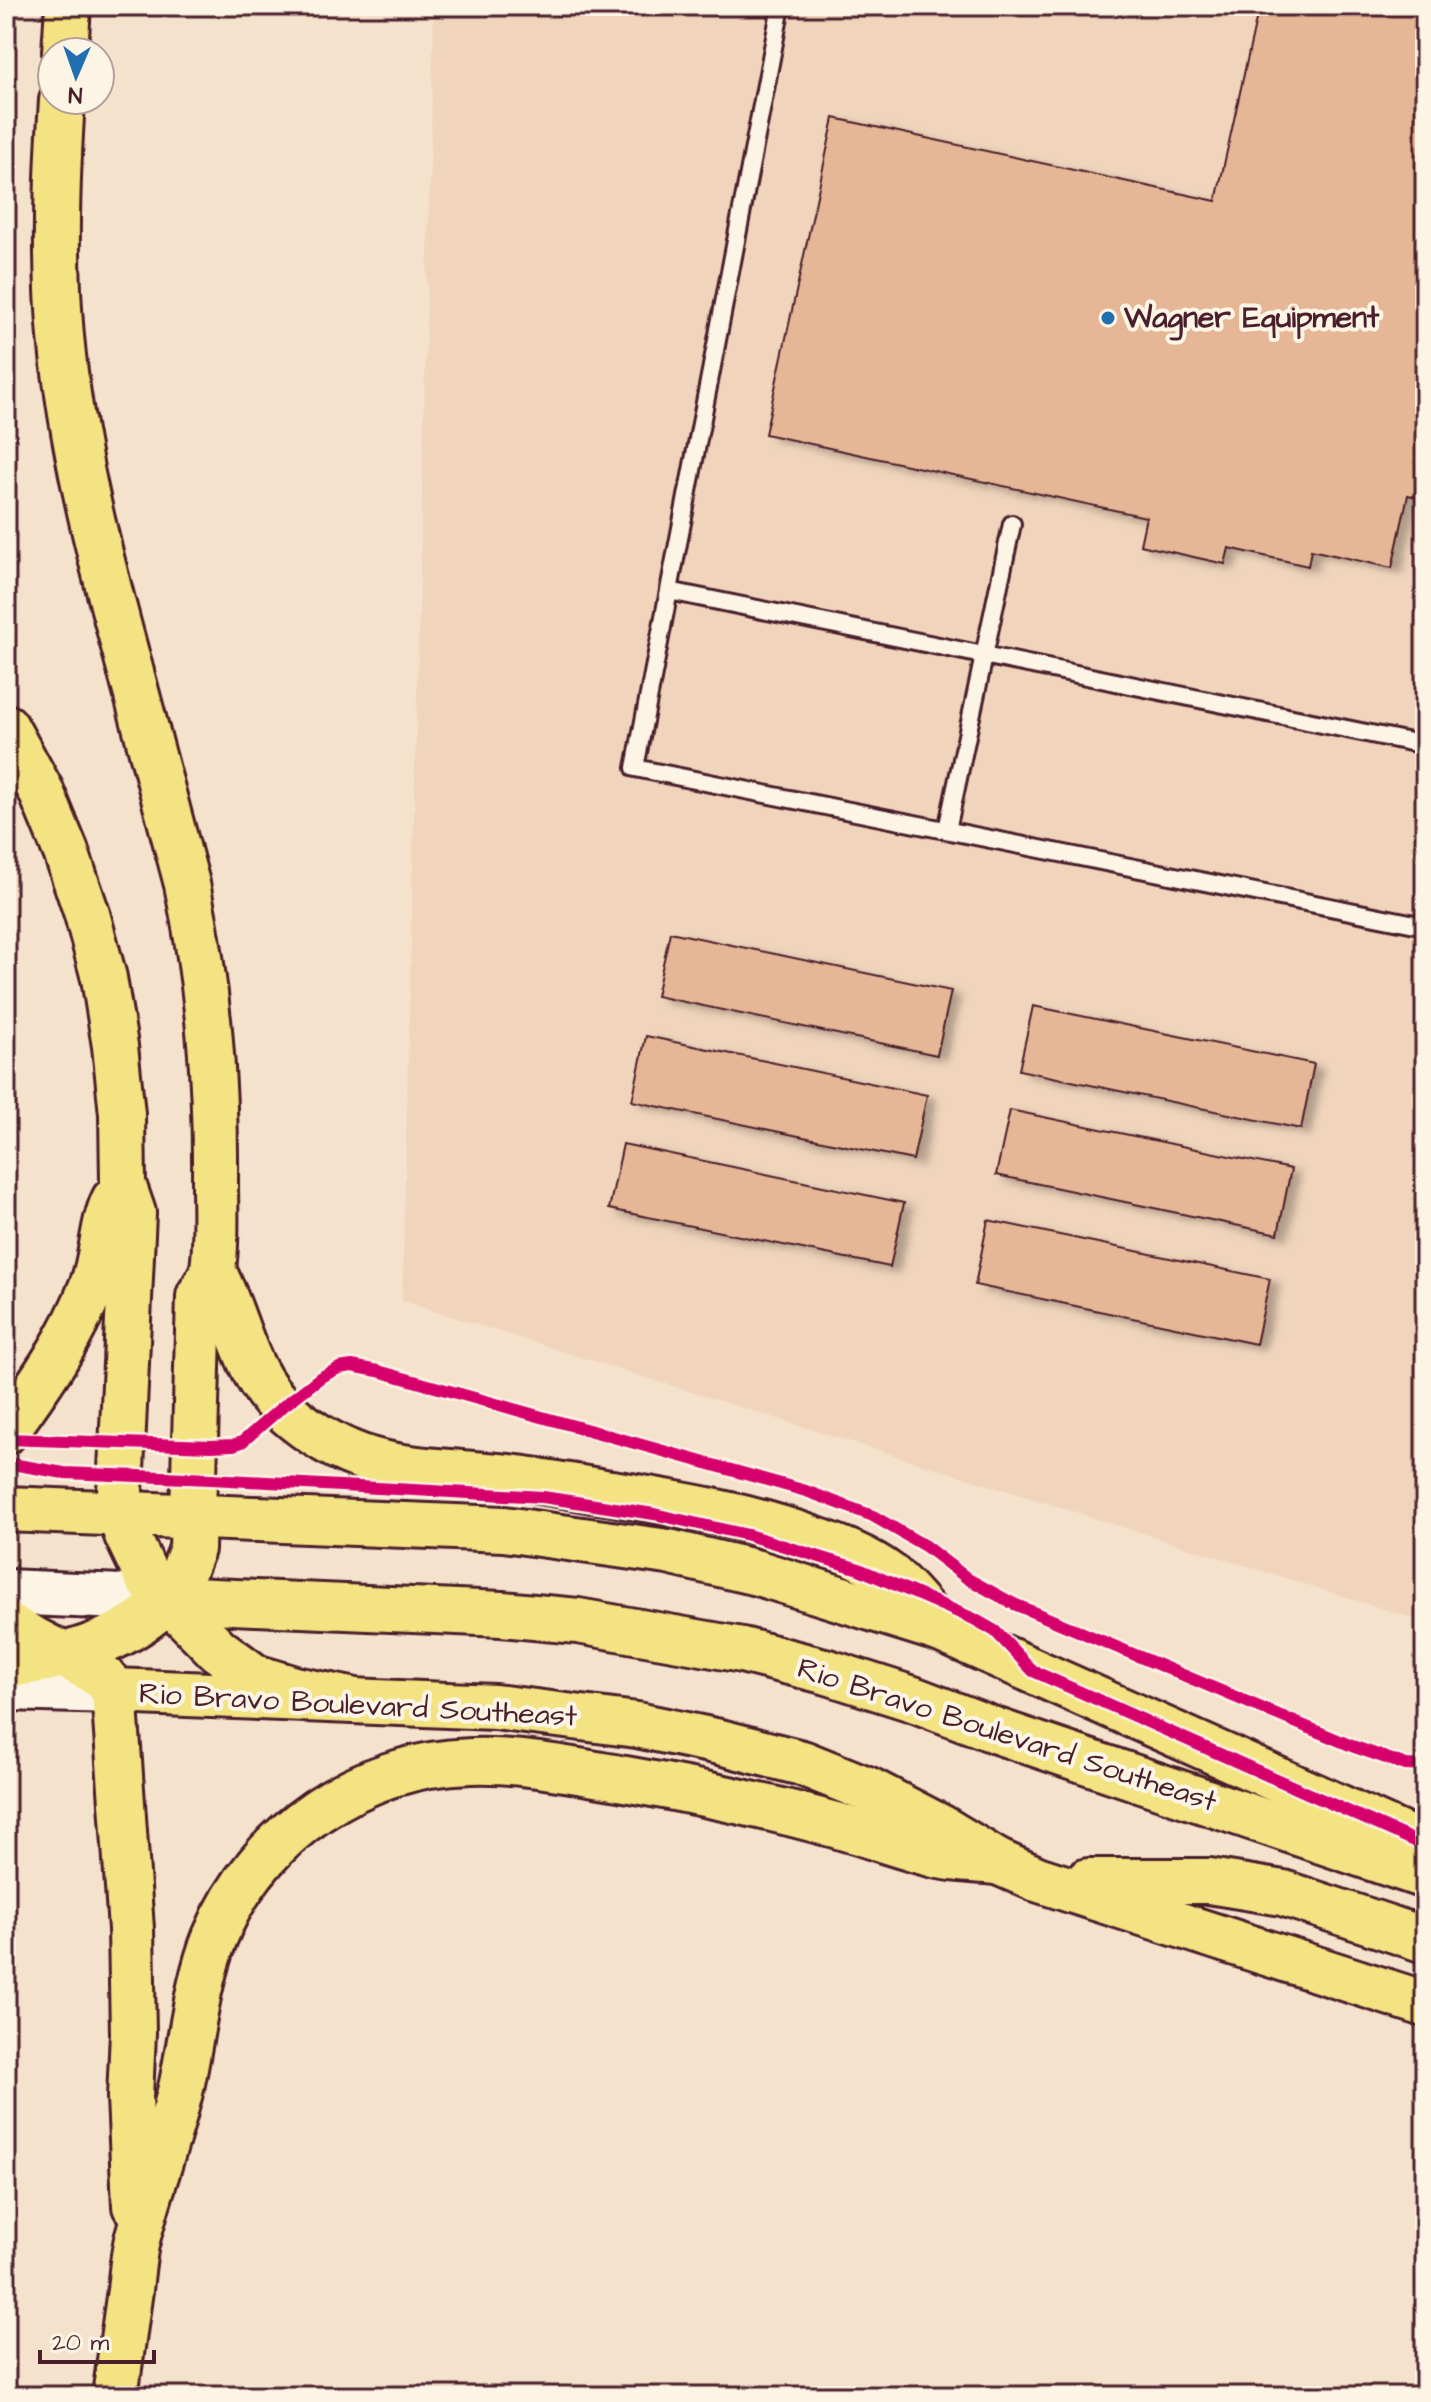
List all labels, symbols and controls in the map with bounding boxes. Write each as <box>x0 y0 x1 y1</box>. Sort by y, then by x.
north arrow <box>36 36 116 116</box>
text: N <box>68 79 83 110</box>
place label: Wagner Equipment <box>1123 297 1380 341</box>
marker: Wagner Equipment <box>1099 309 1117 327</box>
street label: Rio Bravo Boulevard Southeast <box>792 1647 1222 1823</box>
street label: Rio Bravo Boulevard Southeast <box>138 1673 578 1737</box>
scale bar <box>40 2314 154 2364</box>
text: 20 m <box>52 2326 109 2360</box>

